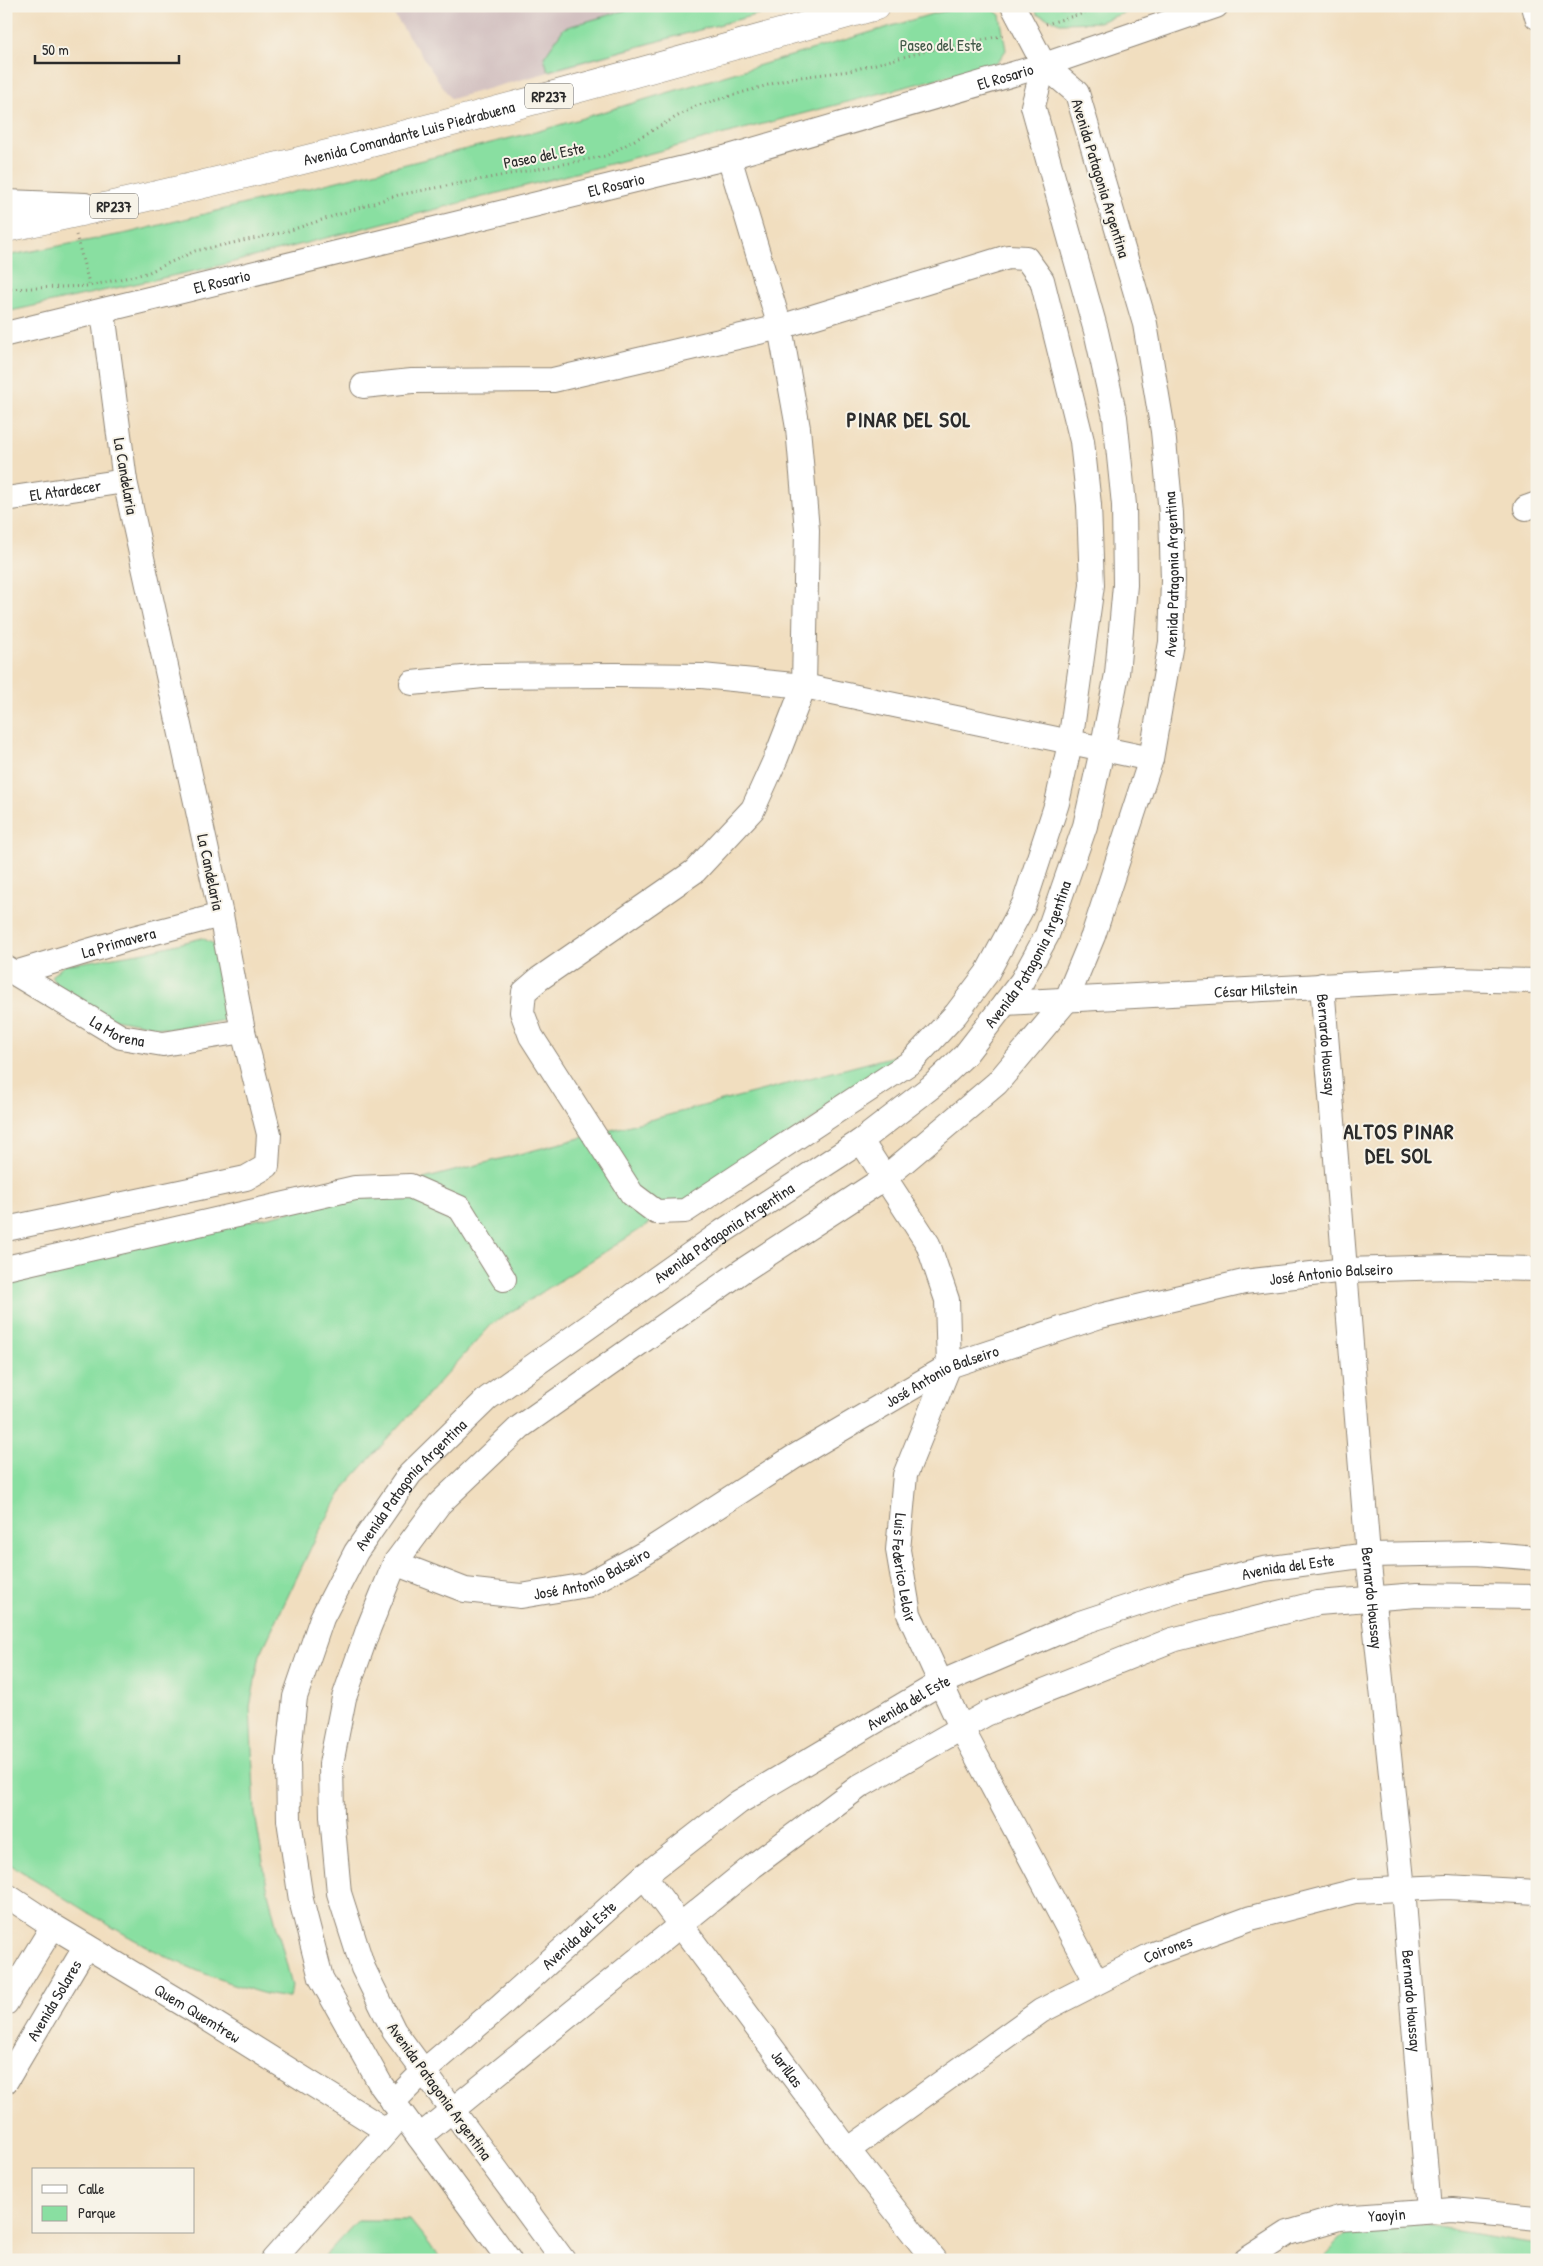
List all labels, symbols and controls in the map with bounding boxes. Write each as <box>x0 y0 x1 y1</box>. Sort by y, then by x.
scale bar <box>35 32 179 64</box>
park label: Paseo del Este <box>900 34 983 56</box>
text: 50 m <box>42 39 69 60</box>
street label: El Rosario <box>974 58 1036 95</box>
road number: RP237 <box>525 84 573 108</box>
street label: Avenida Comandante Luis Piedrabuena <box>301 95 517 171</box>
street label: Avenida Patagonia Argentina <box>1066 96 1136 260</box>
street label: Paseo del Este <box>502 136 587 174</box>
street label: El Rosario <box>585 167 647 202</box>
road number: RP237 <box>90 194 138 218</box>
street label: El Rosario <box>191 264 253 299</box>
district label: PINAR DEL SOL <box>847 405 971 434</box>
street label: La Candelaria <box>108 436 144 516</box>
street label: El Atardecer <box>28 474 103 506</box>
street label: Avenida Patagonia Argentina <box>1158 491 1184 658</box>
street label: La Candelaria <box>192 832 230 912</box>
street label: Avenida Patagonia Argentina <box>979 878 1076 1032</box>
street label: La Primavera <box>79 922 158 963</box>
street label: César Milstein <box>1213 976 1298 1003</box>
street label: Bernardo Houssay <box>1312 993 1342 1097</box>
street label: La Morena <box>86 1010 146 1052</box>
district label: ALTOS PINAR DEL SOL <box>1343 1117 1455 1170</box>
street label: Avenida Patagonia Argentina <box>649 1177 798 1288</box>
street label: José Antonio Balseiro <box>1268 1258 1394 1290</box>
street label: José Antonio Balseiro <box>881 1339 1002 1412</box>
street label: Avenida Patagonia Argentina <box>349 1414 471 1555</box>
street label: Luis Federico Leloir <box>887 1512 922 1626</box>
street label: José Antonio Balseiro <box>532 1542 654 1605</box>
street label: Bernardo Houssay <box>1356 1546 1389 1650</box>
street label: Avenida del Este <box>1239 1549 1336 1585</box>
street label: Avenida del Este <box>863 1669 954 1735</box>
street label: Avenida del Este <box>537 1895 621 1974</box>
street label: Coirones <box>1139 1930 1195 1968</box>
street label: Bernardo Houssay <box>1397 1949 1427 2053</box>
street label: Avenida Solares <box>21 1956 87 2045</box>
street label: Quem Quemtrew <box>150 1978 245 2048</box>
street label: Avenida Patagonia Argentina <box>383 2018 497 2164</box>
street label: Jarillas <box>766 2045 808 2092</box>
legend <box>32 2168 195 2234</box>
text: Calle <box>78 2178 105 2199</box>
text: Parque <box>78 2202 116 2223</box>
street label: Yaoyin <box>1367 2202 1406 2227</box>

